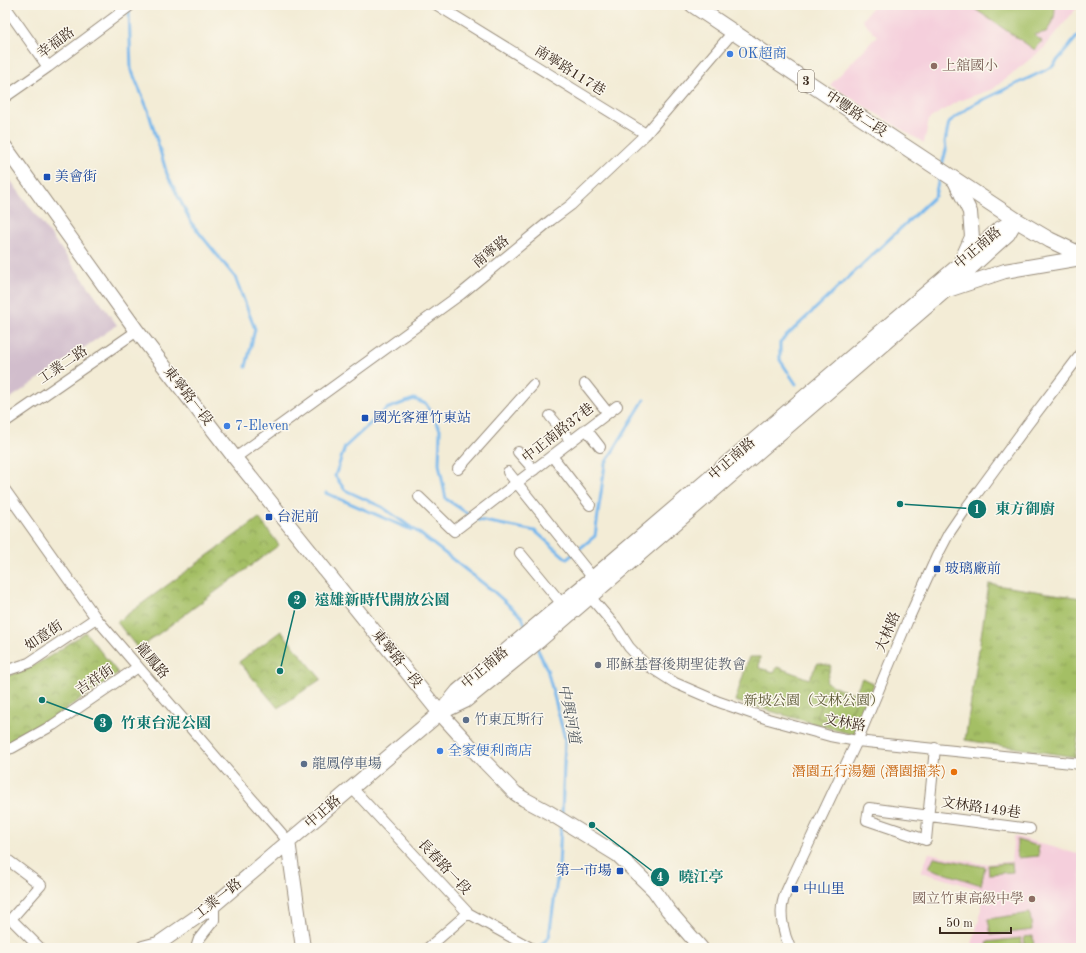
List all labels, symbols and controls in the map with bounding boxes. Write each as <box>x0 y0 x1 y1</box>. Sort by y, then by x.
street label: 幸福路 <box>34 24 77 61</box>
street label: 南寧路117巷 <box>532 42 609 98</box>
place label: OK超商 <box>738 46 786 61</box>
marker: OK超商 <box>725 49 735 59</box>
place label: 上舘國小 <box>942 58 998 73</box>
marker: 上舘國小 <box>929 61 939 71</box>
road number: 3 <box>798 70 814 92</box>
street label: 中豐路二段 <box>823 88 889 139</box>
place label: 美會街 <box>55 169 97 184</box>
marker: 美會街 <box>42 172 52 182</box>
street label: 中正南路 <box>951 224 1004 271</box>
street label: 南寧路 <box>469 232 512 271</box>
street label: 工業二路 <box>35 343 90 386</box>
street label: 東寧路一段 <box>161 363 217 428</box>
street label: 中正南路37巷 <box>519 400 596 465</box>
place label: 國光客運竹東站 <box>373 410 471 425</box>
marker: 國光客運竹東站 <box>360 413 370 423</box>
place label: 7-Eleven <box>235 419 289 433</box>
marker: 7-Eleven <box>222 421 232 431</box>
street label: 中正南路 <box>706 435 758 483</box>
callout: 東方御廚 <box>967 496 1063 523</box>
text: 東方御廚 <box>995 501 1055 518</box>
text: 1 <box>974 504 980 516</box>
place label: 台泥前 <box>277 509 319 524</box>
marker: 台泥前 <box>264 512 274 522</box>
place label: 玻璃廠前 <box>945 561 1001 576</box>
marker: 玻璃廠前 <box>932 564 942 574</box>
callout: 遠雄新時代開放公園 <box>287 587 458 614</box>
text: 遠雄新時代開放公園 <box>314 591 450 609</box>
text: 2 <box>294 595 301 607</box>
street label: 大林路 <box>872 610 903 654</box>
street label: 如意街 <box>22 617 65 654</box>
street label: 東寧路一段 <box>370 626 426 691</box>
street label: 龍鳳路 <box>133 640 172 682</box>
street label: 中正南路 <box>458 644 511 691</box>
place label: 耶穌基督後期聖徒教會 <box>606 657 746 672</box>
marker: 耶穌基督後期聖徒教會 <box>593 660 603 670</box>
street label: 吉祥街 <box>73 662 116 698</box>
water label: 中興河道 <box>555 683 583 747</box>
park label: 新坡公園（文林公園） <box>744 693 884 708</box>
callout: 竹東台泥公園 <box>93 709 219 736</box>
street label: 文林路 <box>823 711 867 734</box>
place label: 竹東瓦斯行 <box>474 712 544 727</box>
text: 竹東台泥公園 <box>121 714 211 732</box>
marker: 竹東瓦斯行 <box>461 715 471 725</box>
text: 3 <box>100 718 107 730</box>
place label: 全家便利商店 <box>448 743 532 758</box>
marker: 全家便利商店 <box>435 746 445 756</box>
place label: 龍鳳停車場 <box>312 756 382 771</box>
marker: 龍鳳停車場 <box>299 759 309 769</box>
place label: 潛園五行湯麵 (潛園擂茶) <box>792 764 946 779</box>
marker: 潛園五行湯麵 (潛園擂茶) <box>949 767 959 777</box>
street label: 中正路 <box>302 792 343 831</box>
street label: 文林路149巷 <box>940 794 1022 821</box>
street label: 長春路一段 <box>415 836 474 897</box>
place label: 第一市場 <box>556 863 612 878</box>
callout: 曉江亭 <box>650 864 731 891</box>
marker: 第一市場 <box>615 866 625 876</box>
text: 曉江亭 <box>678 868 724 886</box>
text: 4 <box>657 872 664 884</box>
street label: 工業一路 <box>191 875 244 922</box>
place label: 中山里 <box>803 881 845 896</box>
marker: 中山里 <box>790 884 800 894</box>
place label: 國立竹東高級中學 <box>912 891 1024 906</box>
marker: 國立竹東高級中學 <box>1027 894 1037 904</box>
scale bar <box>940 909 1011 935</box>
text: 50 m <box>946 917 973 930</box>

